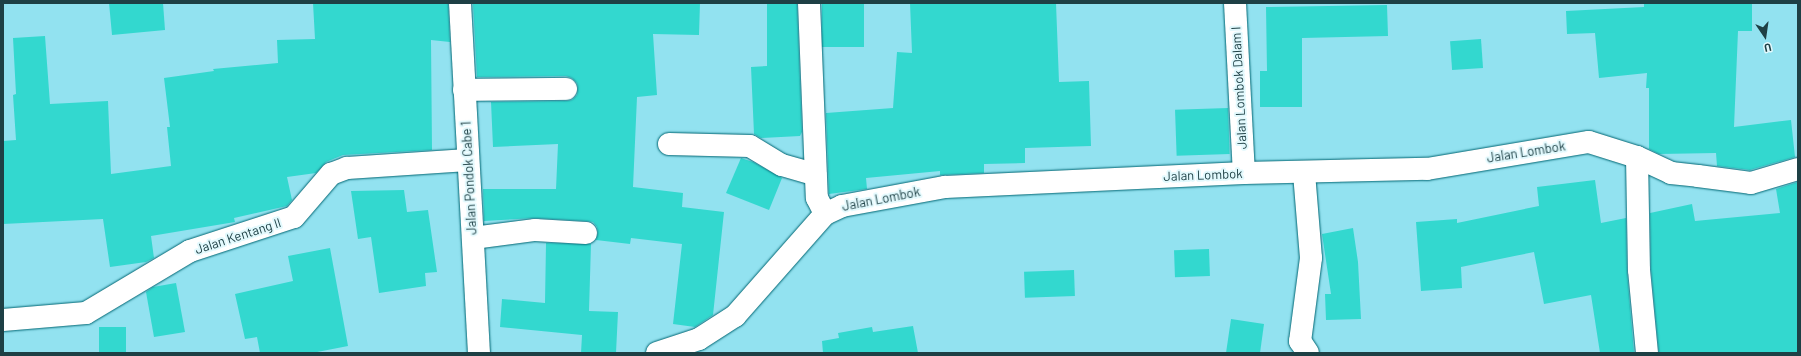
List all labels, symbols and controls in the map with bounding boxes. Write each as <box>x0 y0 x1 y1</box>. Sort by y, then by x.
north arrow <box>1745 16 1785 56</box>
street label: Jalan Lombok Dalam I <box>1228 26 1250 150</box>
text: U <box>1763 41 1773 55</box>
street label: Jalan Pondok Cabe 1 <box>458 121 480 235</box>
street label: Jalan Lombok <box>1486 138 1566 166</box>
street label: Jalan Lombok <box>1163 166 1243 184</box>
street label: Jalan Lombok <box>841 184 921 214</box>
street label: Jalan Kentang II <box>193 215 283 257</box>

